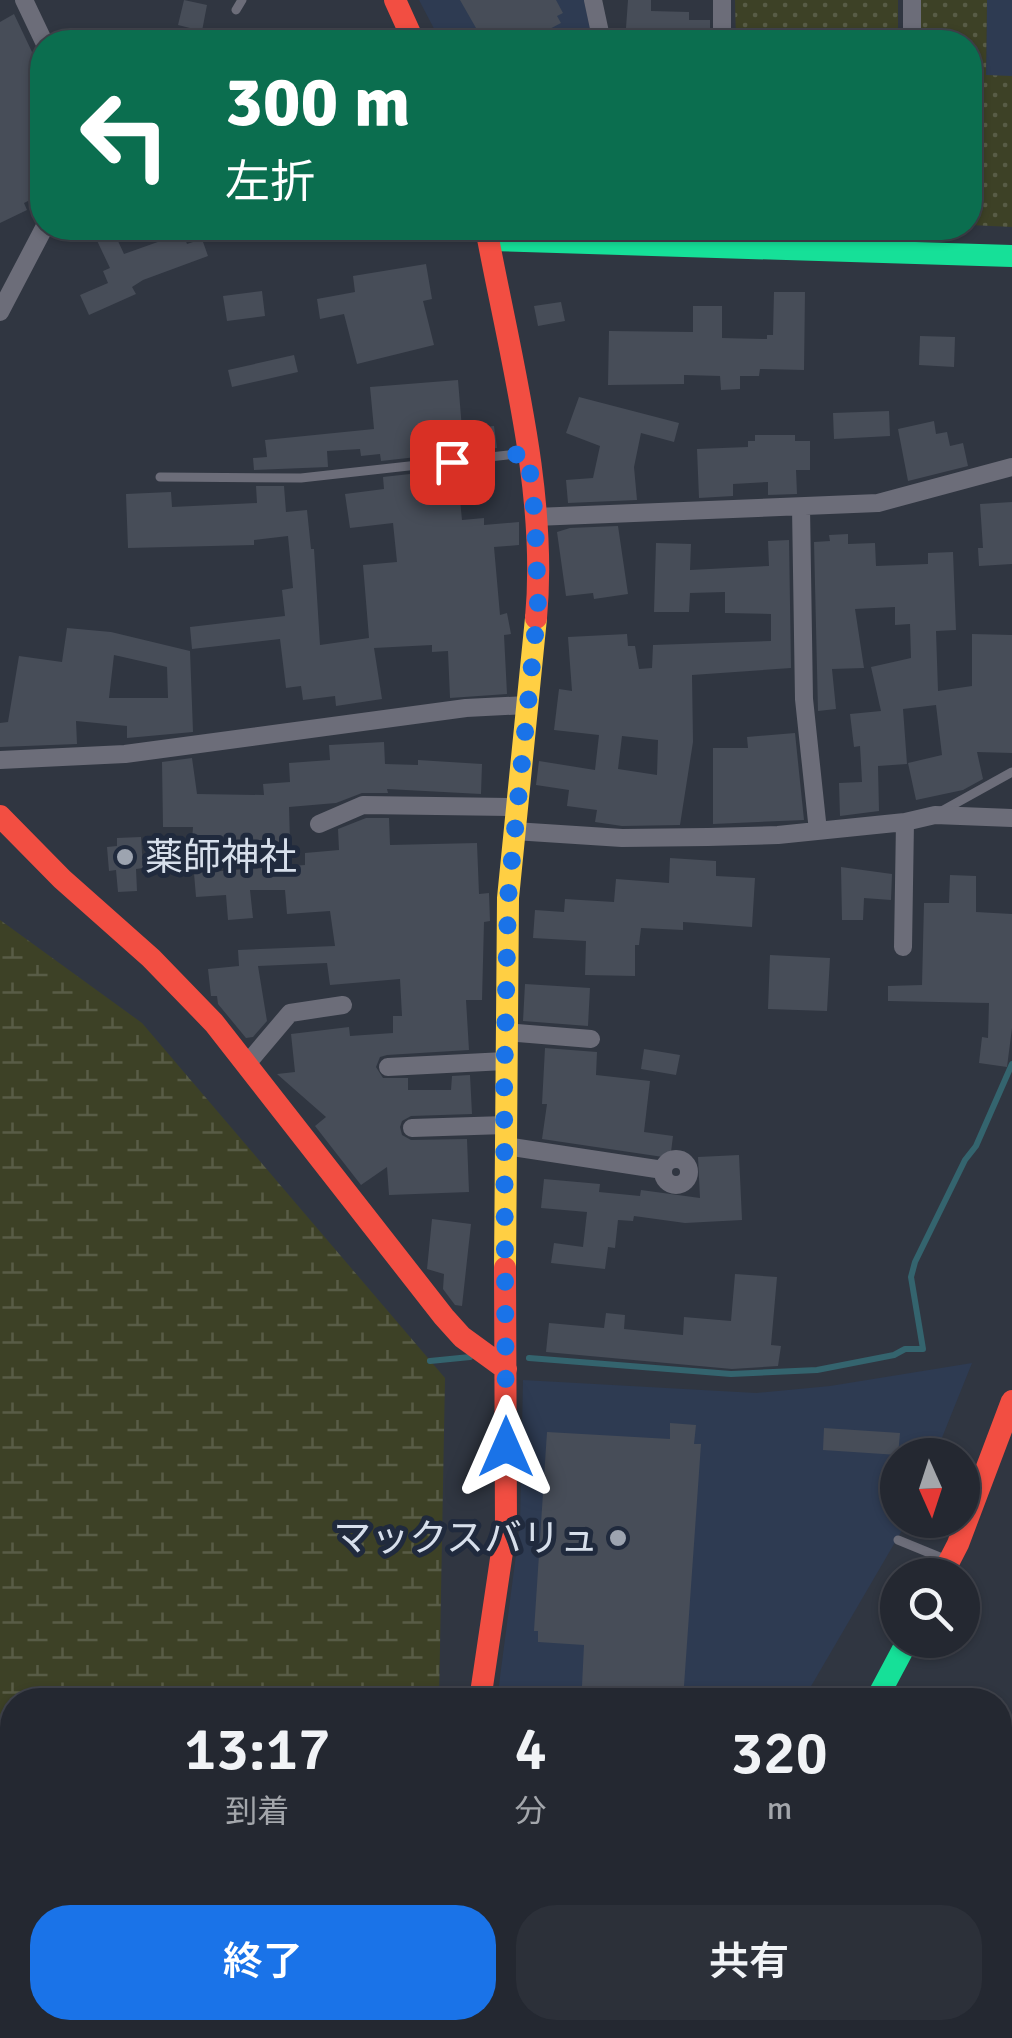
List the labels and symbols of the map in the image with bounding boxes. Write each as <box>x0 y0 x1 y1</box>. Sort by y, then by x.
pin <box>410 420 495 505</box>
place label: 薬師神社 <box>145 834 297 881</box>
marker: 薬師神社 <box>114 846 136 868</box>
position arrow <box>454 1395 558 1499</box>
north arrow <box>880 1438 980 1538</box>
place label: マックスバリュ <box>333 1515 598 1562</box>
marker: マックスバリュ <box>607 1527 629 1549</box>

